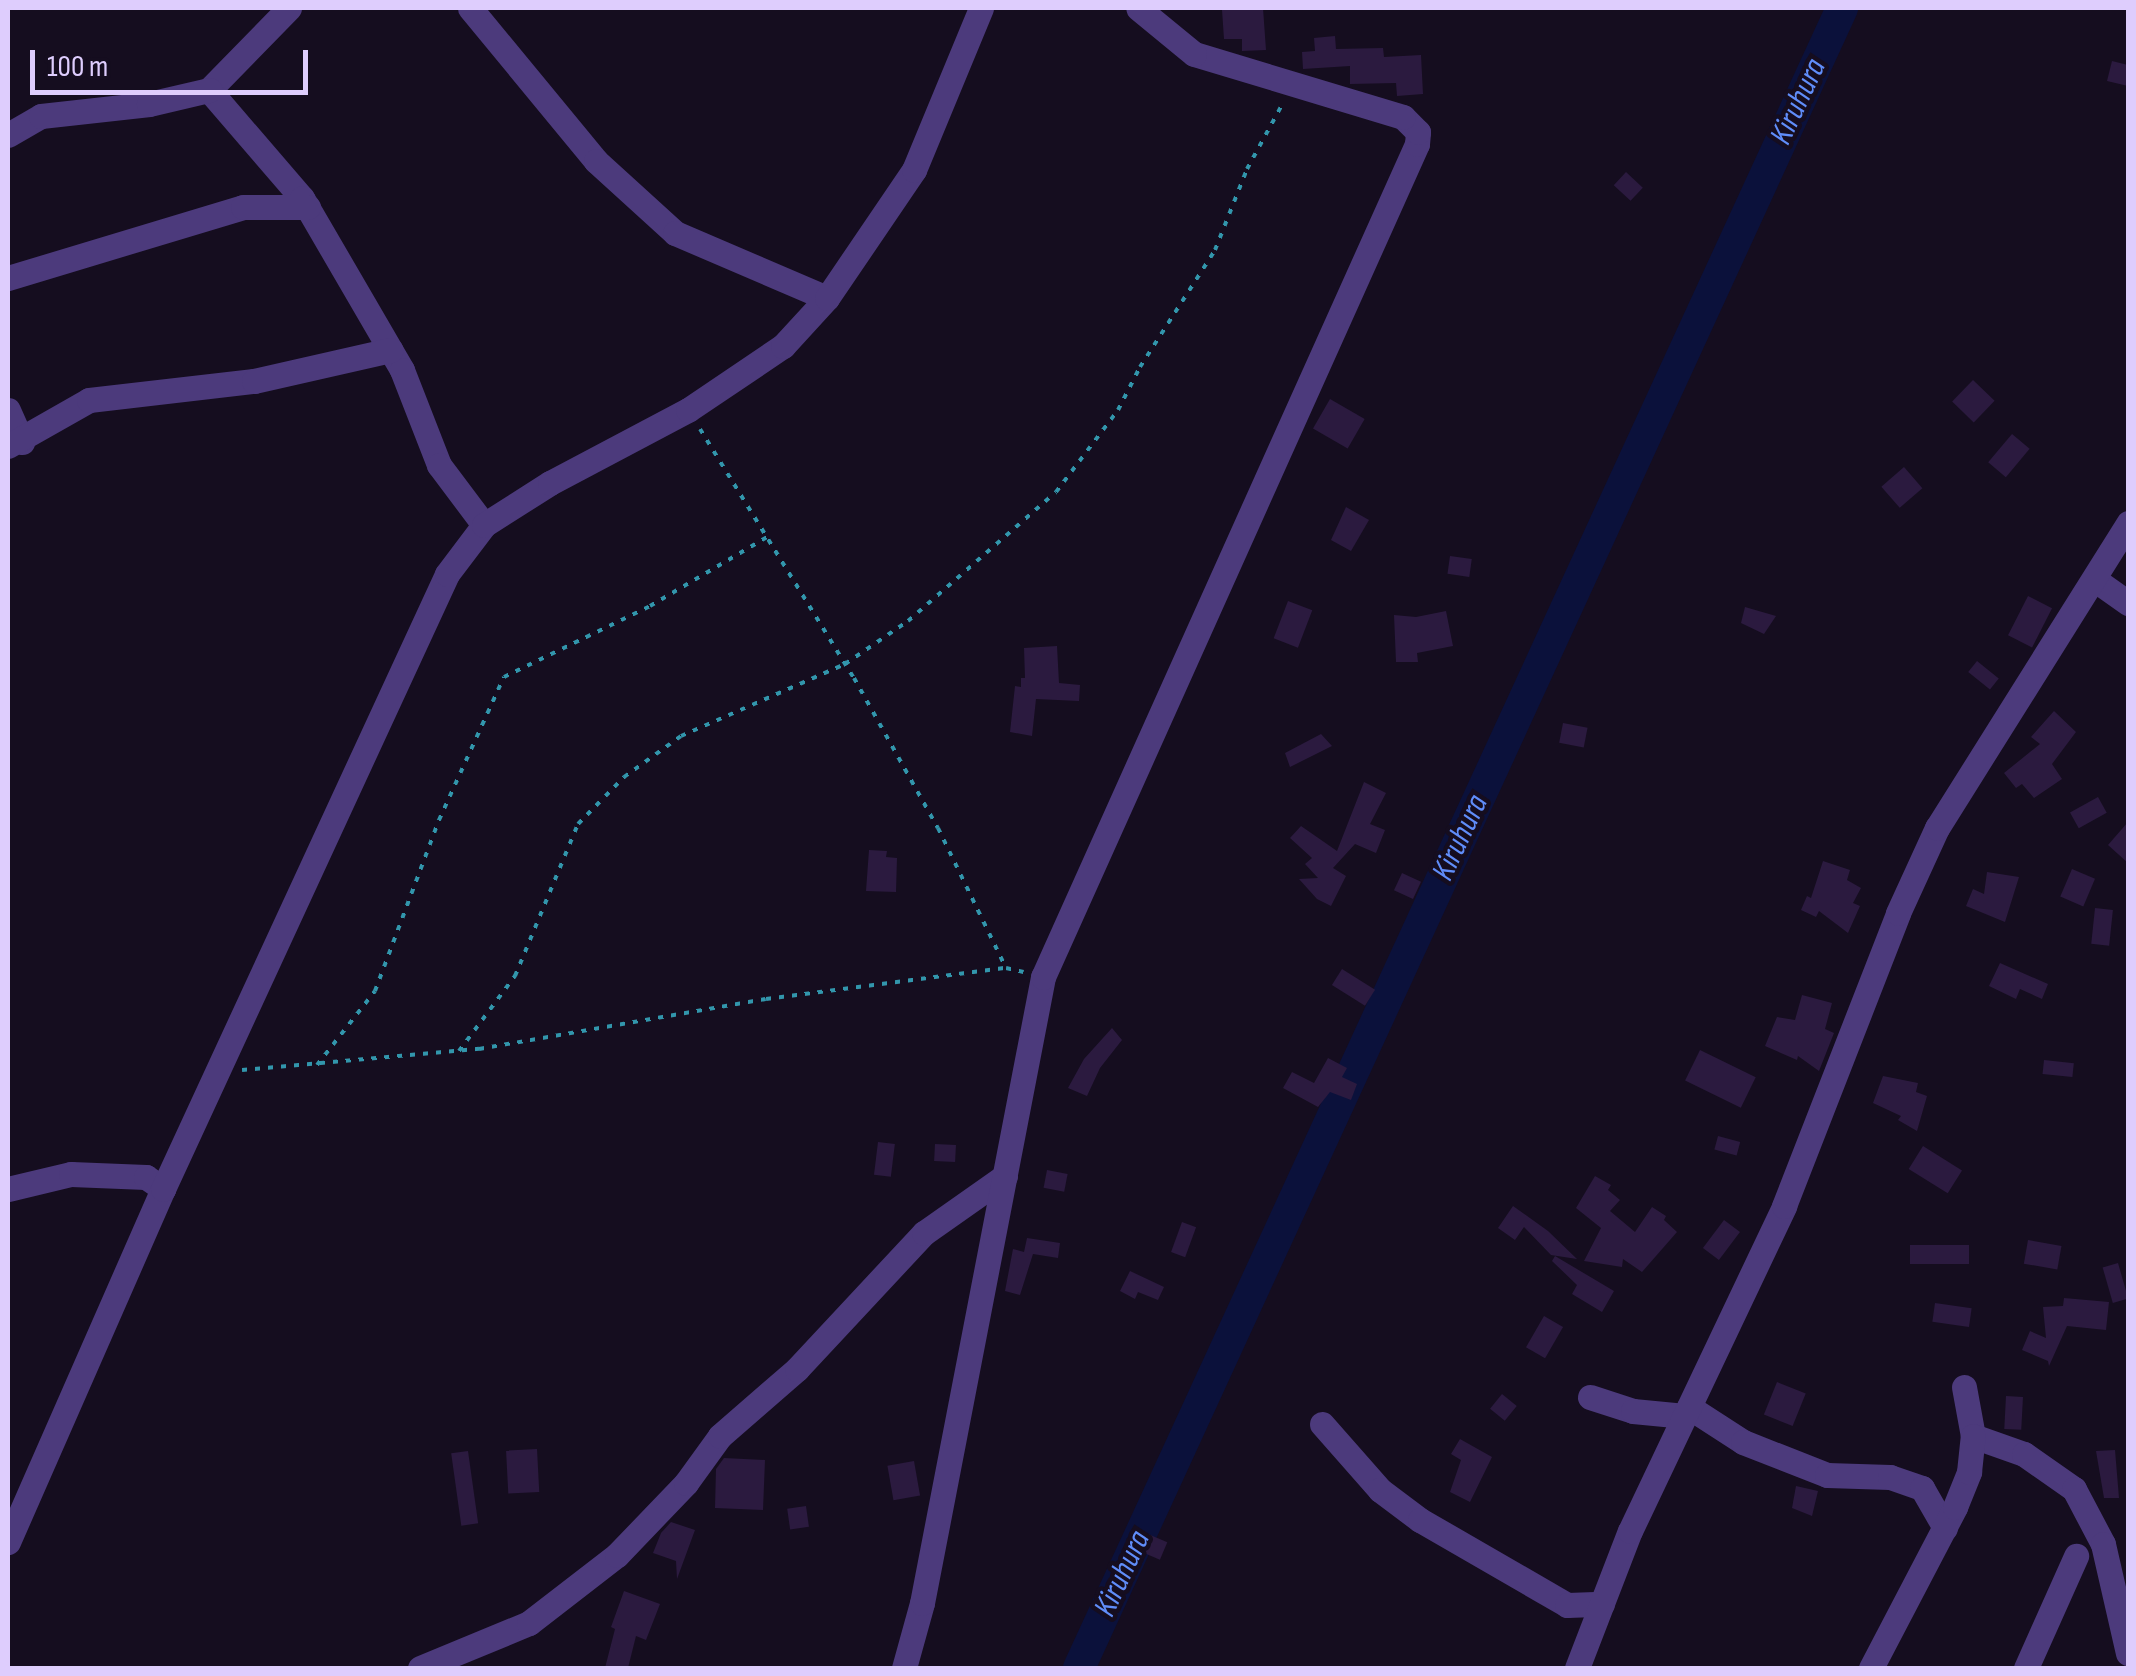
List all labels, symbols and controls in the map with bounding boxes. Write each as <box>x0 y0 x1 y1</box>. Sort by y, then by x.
scale bar <box>35 30 312 92</box>
text: 100 m <box>47 49 108 85</box>
water label: Kiruhura <box>1763 53 1835 151</box>
water label: Kiruhura <box>1425 789 1497 887</box>
water label: Kiruhura <box>1087 1525 1159 1623</box>

